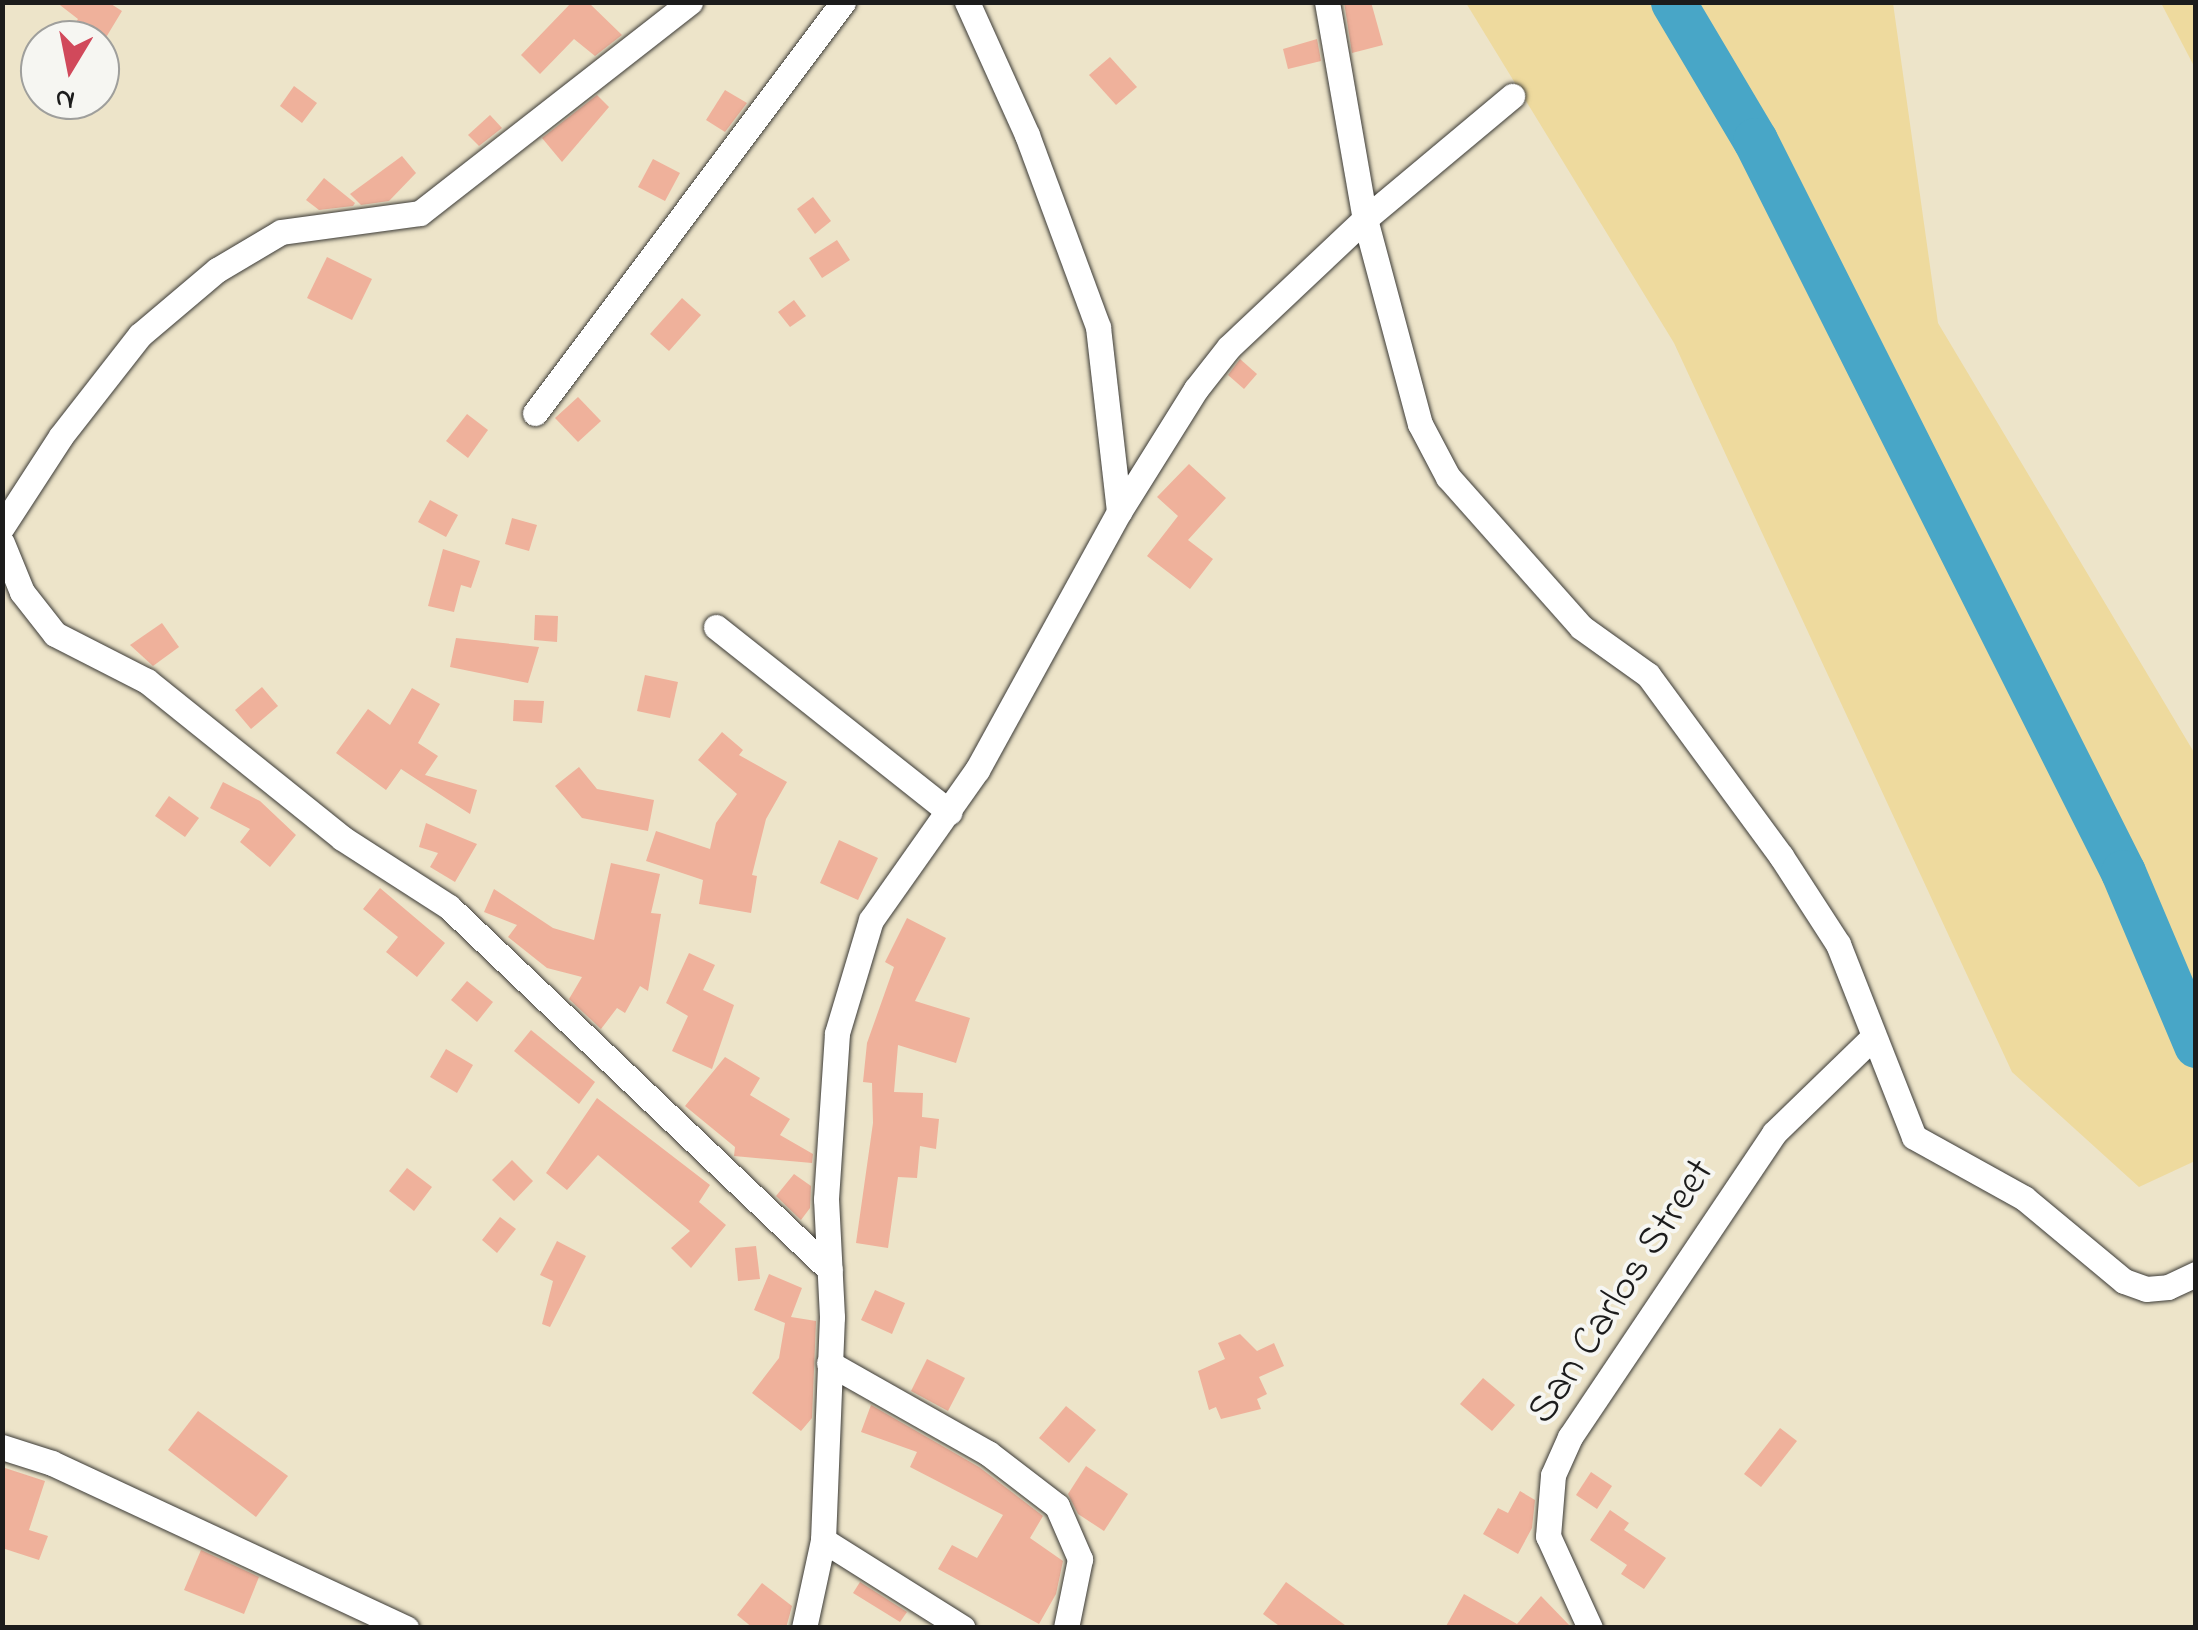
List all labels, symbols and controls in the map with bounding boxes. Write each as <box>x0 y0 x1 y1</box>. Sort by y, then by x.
north arrow <box>20 20 120 120</box>
text: N <box>52 76 78 120</box>
street label: San Carlos Street <box>1517 1150 1727 1434</box>

